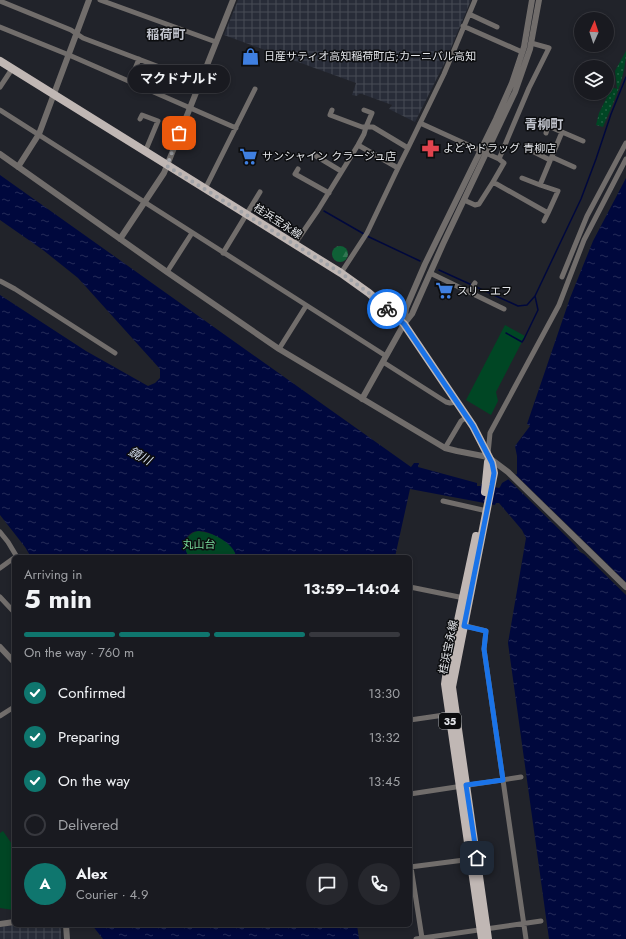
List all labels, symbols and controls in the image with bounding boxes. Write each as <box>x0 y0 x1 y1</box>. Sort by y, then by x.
north arrow <box>574 12 614 52</box>
map controls <box>574 12 614 100</box>
district label: 稲荷町 <box>146 25 186 44</box>
shop icon: 日産サティオ高知稲荷町店;カーニバル高知 <box>241 46 261 66</box>
place label: 日産サティオ高知稲荷町店;カーニバル高知 <box>264 48 476 64</box>
button: layers <box>574 60 614 100</box>
callout: マクドナルド <box>128 65 230 93</box>
text: マクドナルド <box>140 69 218 88</box>
district label: 青柳町 <box>524 115 564 134</box>
pin <box>162 116 196 150</box>
icon: bag <box>168 122 190 144</box>
pharmacy icon: よどやドラッグ 青柳店 <box>420 138 440 158</box>
place label: よどやドラッグ 青柳店 <box>443 140 556 156</box>
supermarket icon: サンシャイン クラージュ店 <box>239 146 259 166</box>
place label: サンシャイン クラージュ店 <box>262 148 396 164</box>
street label: 桂浜宝永線 <box>251 199 305 243</box>
supermarket icon: スリーエフ <box>434 281 454 301</box>
place label: スリーエフ <box>457 283 512 299</box>
courier <box>367 289 407 329</box>
icon: bike <box>376 298 398 320</box>
water label: 鏡川 <box>125 442 157 471</box>
park label: 丸山台 <box>183 536 216 552</box>
text: Arriving in <box>24 565 82 584</box>
text: 13:59–14:04 <box>303 578 400 600</box>
text: 5 min <box>24 580 92 618</box>
street label: 桂浜宝永線 <box>434 618 462 676</box>
text: On the way · 760 m <box>24 643 134 662</box>
icon: check <box>24 682 46 704</box>
text: Confirmed <box>58 682 126 704</box>
text: 13:30 <box>368 684 400 703</box>
road number: 35 <box>439 713 461 729</box>
icon: check <box>24 726 46 748</box>
text: Preparing <box>58 726 120 748</box>
text: 13:32 <box>369 728 400 747</box>
icon: check <box>24 770 46 792</box>
text: On the way <box>58 770 130 792</box>
text: 13:45 <box>368 772 400 791</box>
text: Delivered <box>58 814 119 836</box>
pin <box>460 841 494 875</box>
icon: home <box>466 847 488 869</box>
text: Alex <box>76 863 107 885</box>
button: chat <box>306 863 348 905</box>
button: phone <box>358 863 400 905</box>
text: A <box>39 873 51 895</box>
text: Courier · 4.9 <box>76 885 149 904</box>

